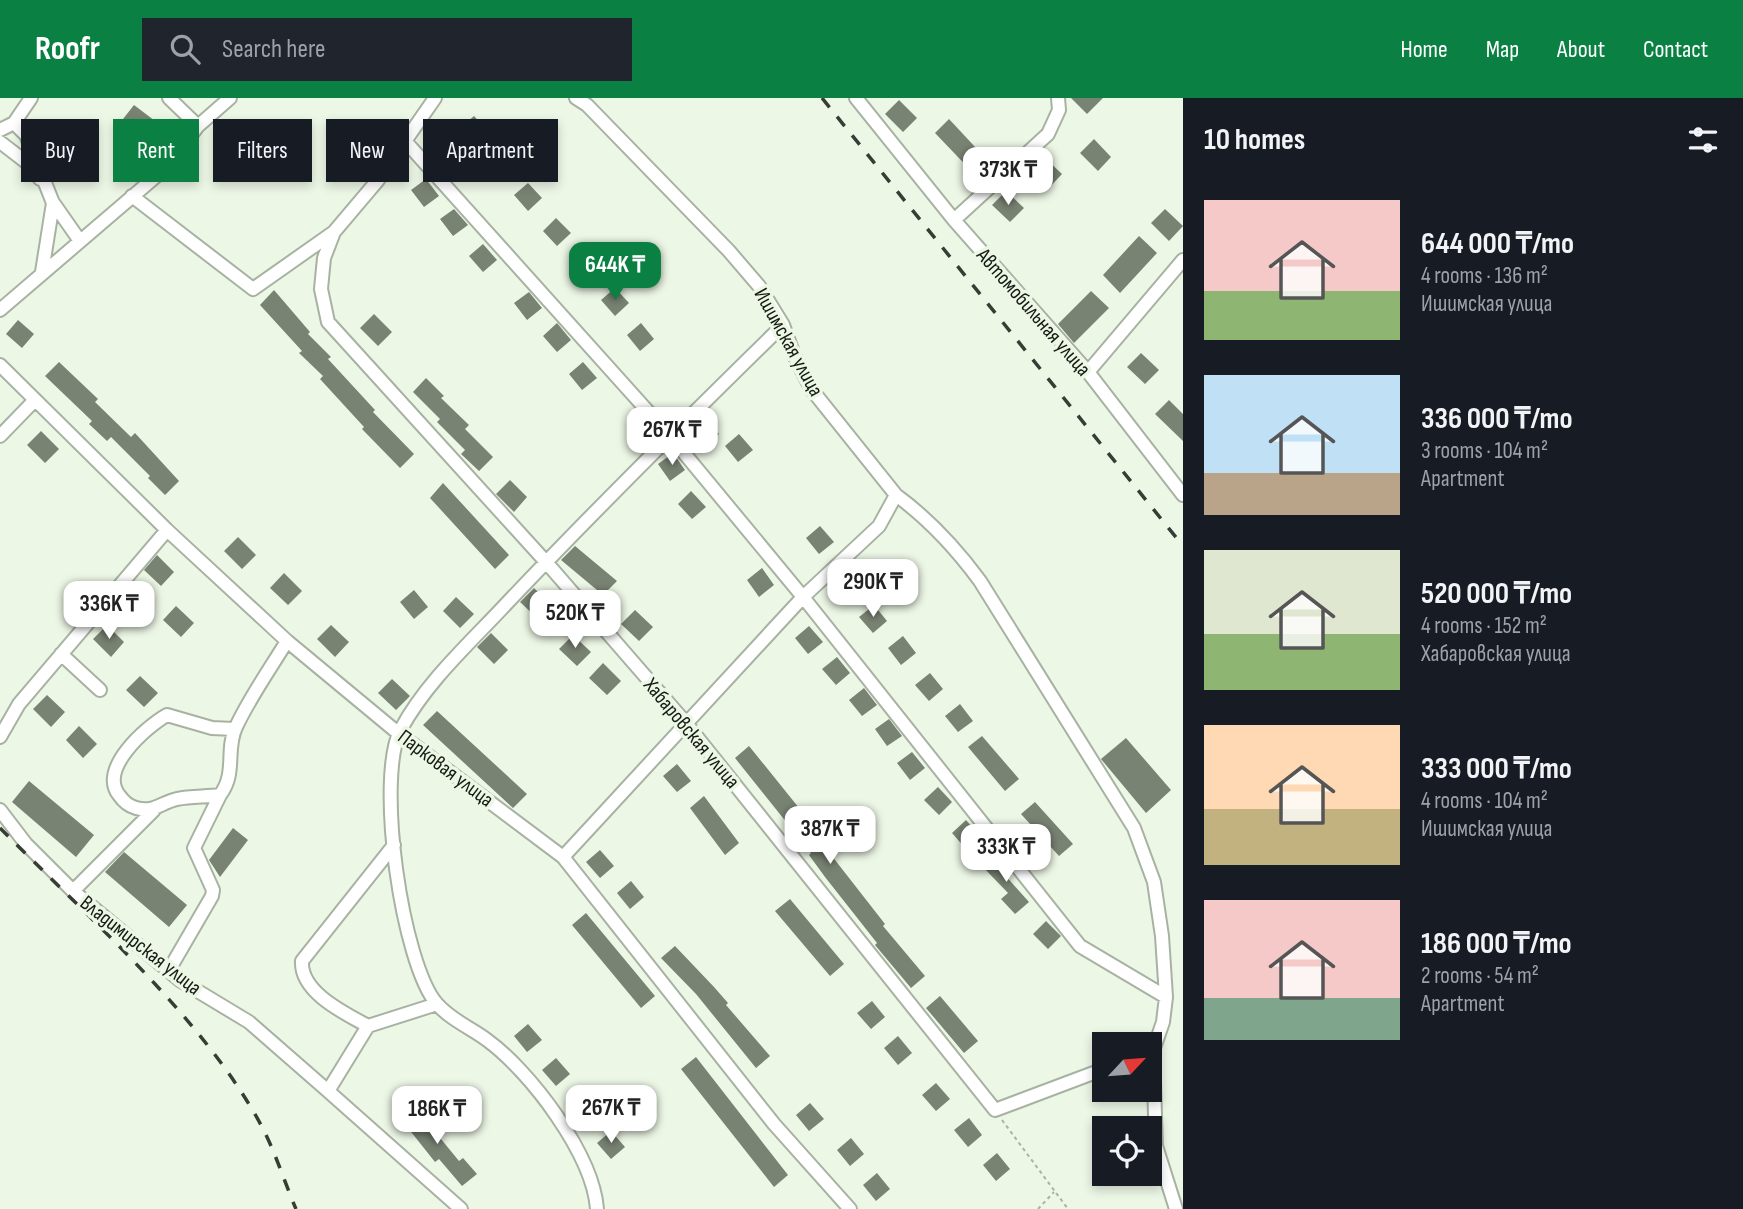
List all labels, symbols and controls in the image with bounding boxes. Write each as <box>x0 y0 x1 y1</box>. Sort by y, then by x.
search box <box>142 18 632 81</box>
text: Roofr <box>35 29 100 69</box>
icon: search <box>166 30 204 68</box>
text: Search here <box>222 34 325 65</box>
text: Home <box>1400 35 1448 64</box>
text: Map <box>1486 35 1519 64</box>
text: About <box>1557 35 1605 64</box>
text: Contact <box>1643 35 1708 64</box>
chip: Buy <box>21 119 99 182</box>
chip: Rent <box>113 119 199 182</box>
chip: Filters <box>213 119 312 182</box>
chip: New <box>326 119 409 182</box>
chip: Apartment <box>423 119 558 182</box>
icon: filters <box>1684 121 1722 159</box>
text: 10 homes <box>1204 122 1305 158</box>
pin: 373K ₸ <box>951 148 1065 207</box>
text: 373K ₸ <box>979 156 1037 184</box>
text: 644 000 ₸/mo <box>1421 226 1574 262</box>
icon: home <box>1260 228 1344 312</box>
pin: 644K ₸ <box>558 242 672 302</box>
street label: Автомобильная улица <box>971 243 1096 381</box>
text: 644K ₸ <box>585 251 645 279</box>
text: 4 rooms · 136 m² <box>1421 262 1548 290</box>
street label: Ишимская улица <box>749 284 829 401</box>
text: Ишимская улица <box>1421 290 1552 318</box>
text: 336 000 ₸/mo <box>1421 401 1573 437</box>
icon: home <box>1260 403 1344 487</box>
pin: 267K ₸ <box>615 408 729 467</box>
text: 267K ₸ <box>643 416 701 444</box>
text: 3 rooms · 104 m² <box>1421 437 1548 465</box>
text: Apartment <box>1421 465 1505 493</box>
pin: 290K ₸ <box>816 560 930 619</box>
text: 290K ₸ <box>843 568 903 596</box>
text: 520 000 ₸/mo <box>1421 576 1572 612</box>
icon: home <box>1260 578 1344 662</box>
pin: 336K ₸ <box>52 582 166 641</box>
text: 336K ₸ <box>80 590 138 618</box>
pin: 520K ₸ <box>518 590 632 650</box>
text: 520K ₸ <box>546 599 604 627</box>
text: 4 rooms · 152 m² <box>1421 612 1547 640</box>
text: Хабаровская улица <box>1421 640 1571 668</box>
street label: Хабаровская улица <box>638 672 745 794</box>
street label: Парковая улица <box>393 724 498 812</box>
text: 333 000 ₸/mo <box>1421 751 1572 787</box>
icon: home <box>1260 753 1344 837</box>
text: 4 rooms · 104 m² <box>1421 787 1548 815</box>
pin: 387K ₸ <box>773 806 887 866</box>
text: 387K ₸ <box>801 815 859 843</box>
text: Ишимская улица <box>1421 815 1552 843</box>
pin: 333K ₸ <box>949 824 1063 884</box>
text: 333K ₸ <box>977 833 1035 861</box>
street label: Владимирская улица <box>75 890 206 1001</box>
text: 186 000 ₸/mo <box>1421 926 1572 962</box>
icon: home <box>1260 928 1344 1012</box>
text: 2 rooms · 54 m² <box>1421 962 1539 990</box>
text: Apartment <box>1421 990 1505 1018</box>
north arrow <box>1092 1032 1162 1102</box>
map controls <box>1092 1032 1162 1186</box>
pin: 186K ₸ <box>380 1086 494 1146</box>
pin: 267K ₸ <box>554 1086 668 1145</box>
text: 267K ₸ <box>582 1094 640 1122</box>
text: 186K ₸ <box>408 1095 466 1123</box>
button: locate <box>1092 1116 1162 1186</box>

